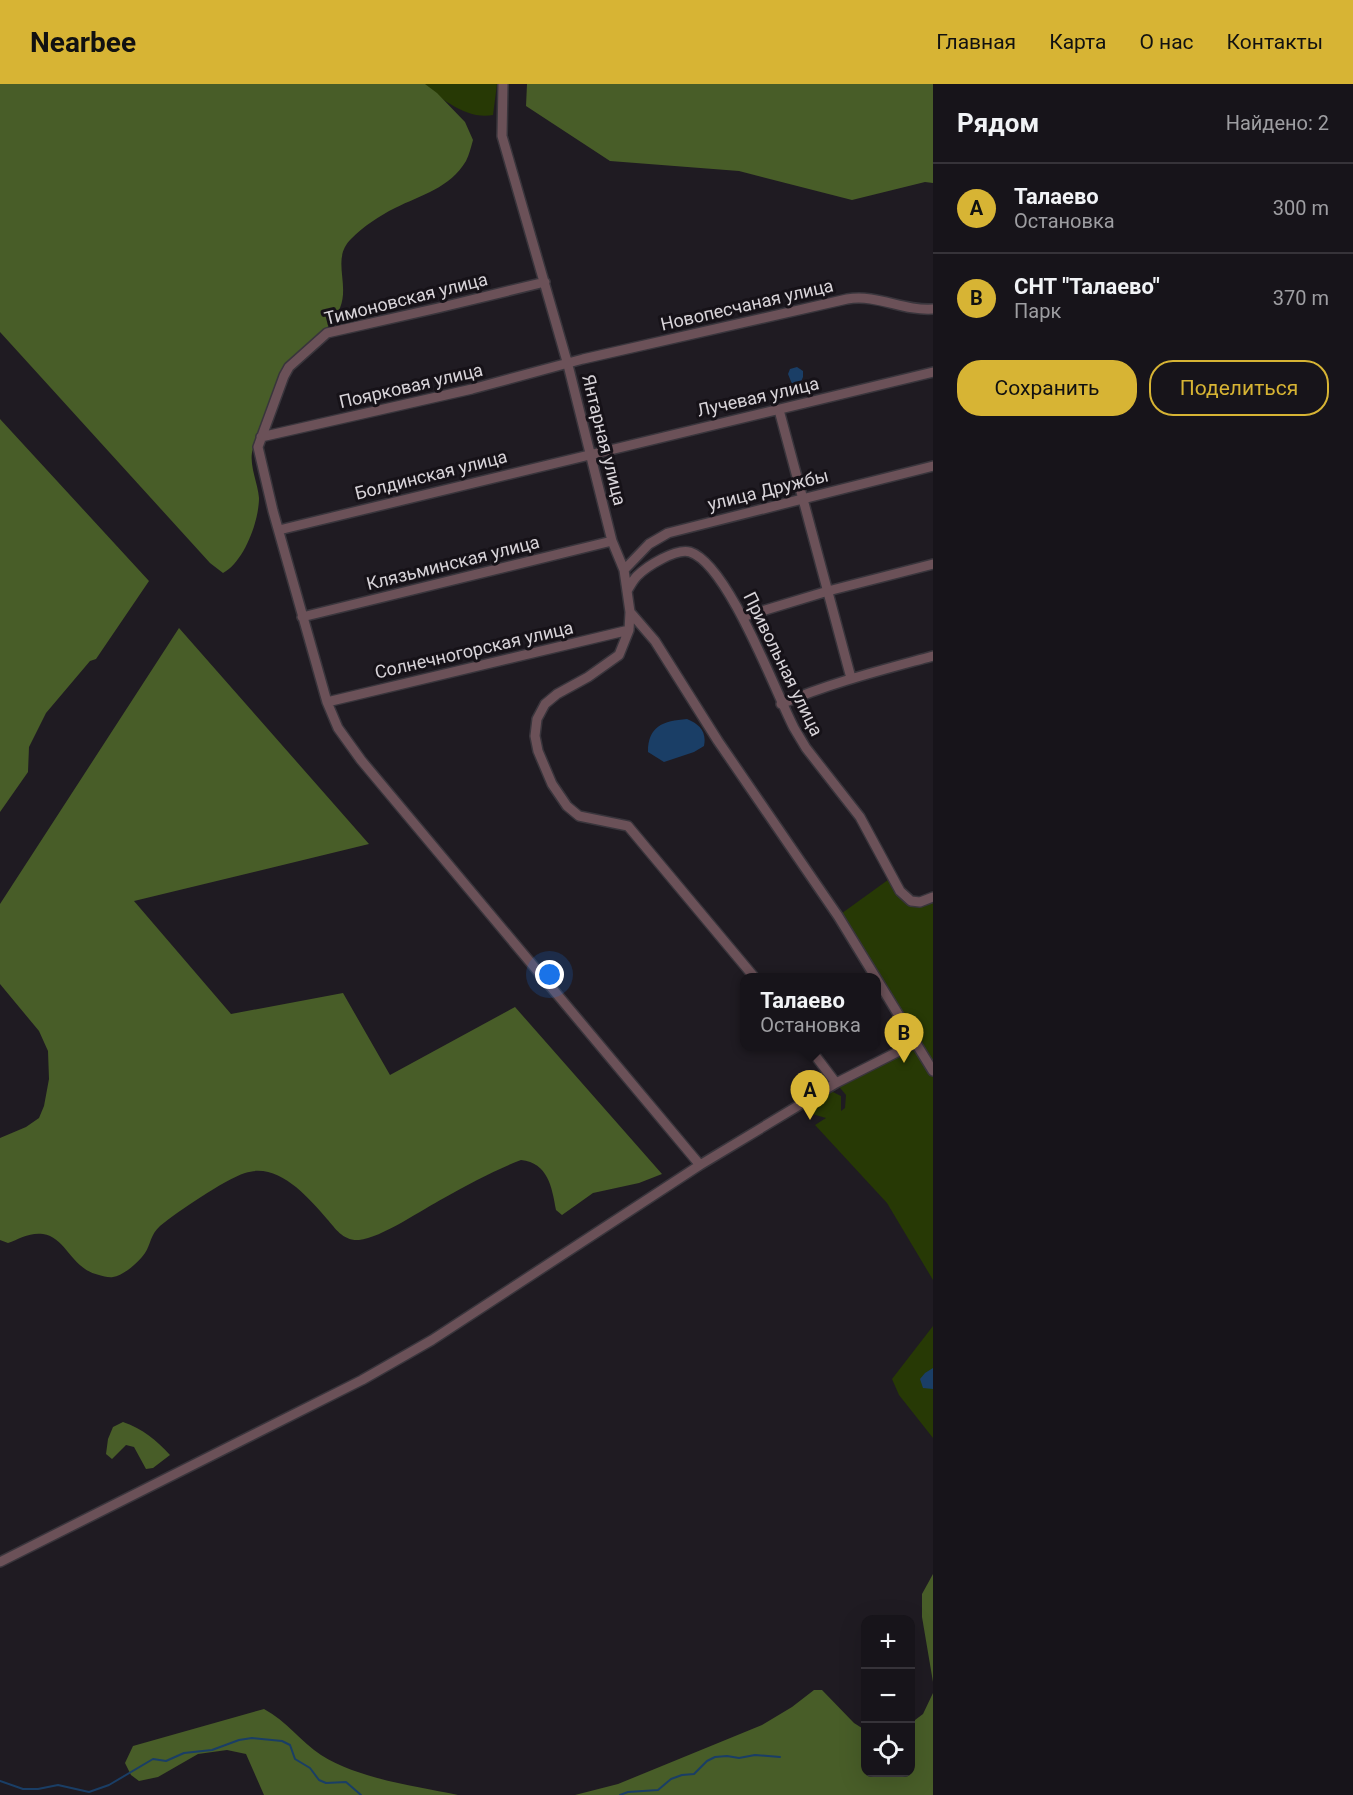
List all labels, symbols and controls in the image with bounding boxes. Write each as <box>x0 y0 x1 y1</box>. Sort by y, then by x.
text: Nearbee <box>30 26 136 59</box>
text: Главная <box>936 30 1016 54</box>
text: Карта <box>1049 30 1106 54</box>
text: О нас <box>1139 30 1194 54</box>
text: Контакты <box>1227 30 1323 54</box>
text: Рядом <box>957 108 1039 138</box>
text: Найдено: 2 <box>1226 111 1329 135</box>
text: Талаево <box>1014 184 1099 209</box>
text: A <box>970 196 983 220</box>
text: 300 m <box>1273 196 1329 220</box>
text: Остановка <box>1014 209 1115 233</box>
street label: Тимоновская улица <box>322 268 490 329</box>
street label: Новопесчаная улица <box>659 274 835 335</box>
text: СНТ "Талаево" <box>1014 274 1160 299</box>
text: B <box>970 286 983 310</box>
text: 370 m <box>1273 286 1329 310</box>
text: Парк <box>1014 299 1061 323</box>
street label: Поярковая улица <box>337 359 485 412</box>
button: Сохранить <box>957 360 1137 416</box>
button: Поделиться <box>1149 360 1329 416</box>
street label: Янтарная улица <box>578 372 631 508</box>
street label: Лучевая улица <box>695 372 821 421</box>
street label: Болдинская улица <box>353 445 509 504</box>
street label: улица Дружбы <box>705 464 830 515</box>
street label: Клязьминская улица <box>364 531 542 594</box>
street label: Привольная улица <box>739 588 827 739</box>
street label: Солнечногорская улица <box>373 616 575 683</box>
your location <box>535 960 564 989</box>
popup <box>740 973 881 1051</box>
text: Талаево <box>760 988 845 1013</box>
text: Остановка <box>760 1013 861 1037</box>
pin: B <box>884 1014 924 1063</box>
pin: A <box>790 1070 830 1120</box>
map controls <box>861 1615 915 1777</box>
button: + <box>861 1615 915 1669</box>
button: − <box>861 1669 915 1723</box>
button: locate <box>861 1723 915 1777</box>

